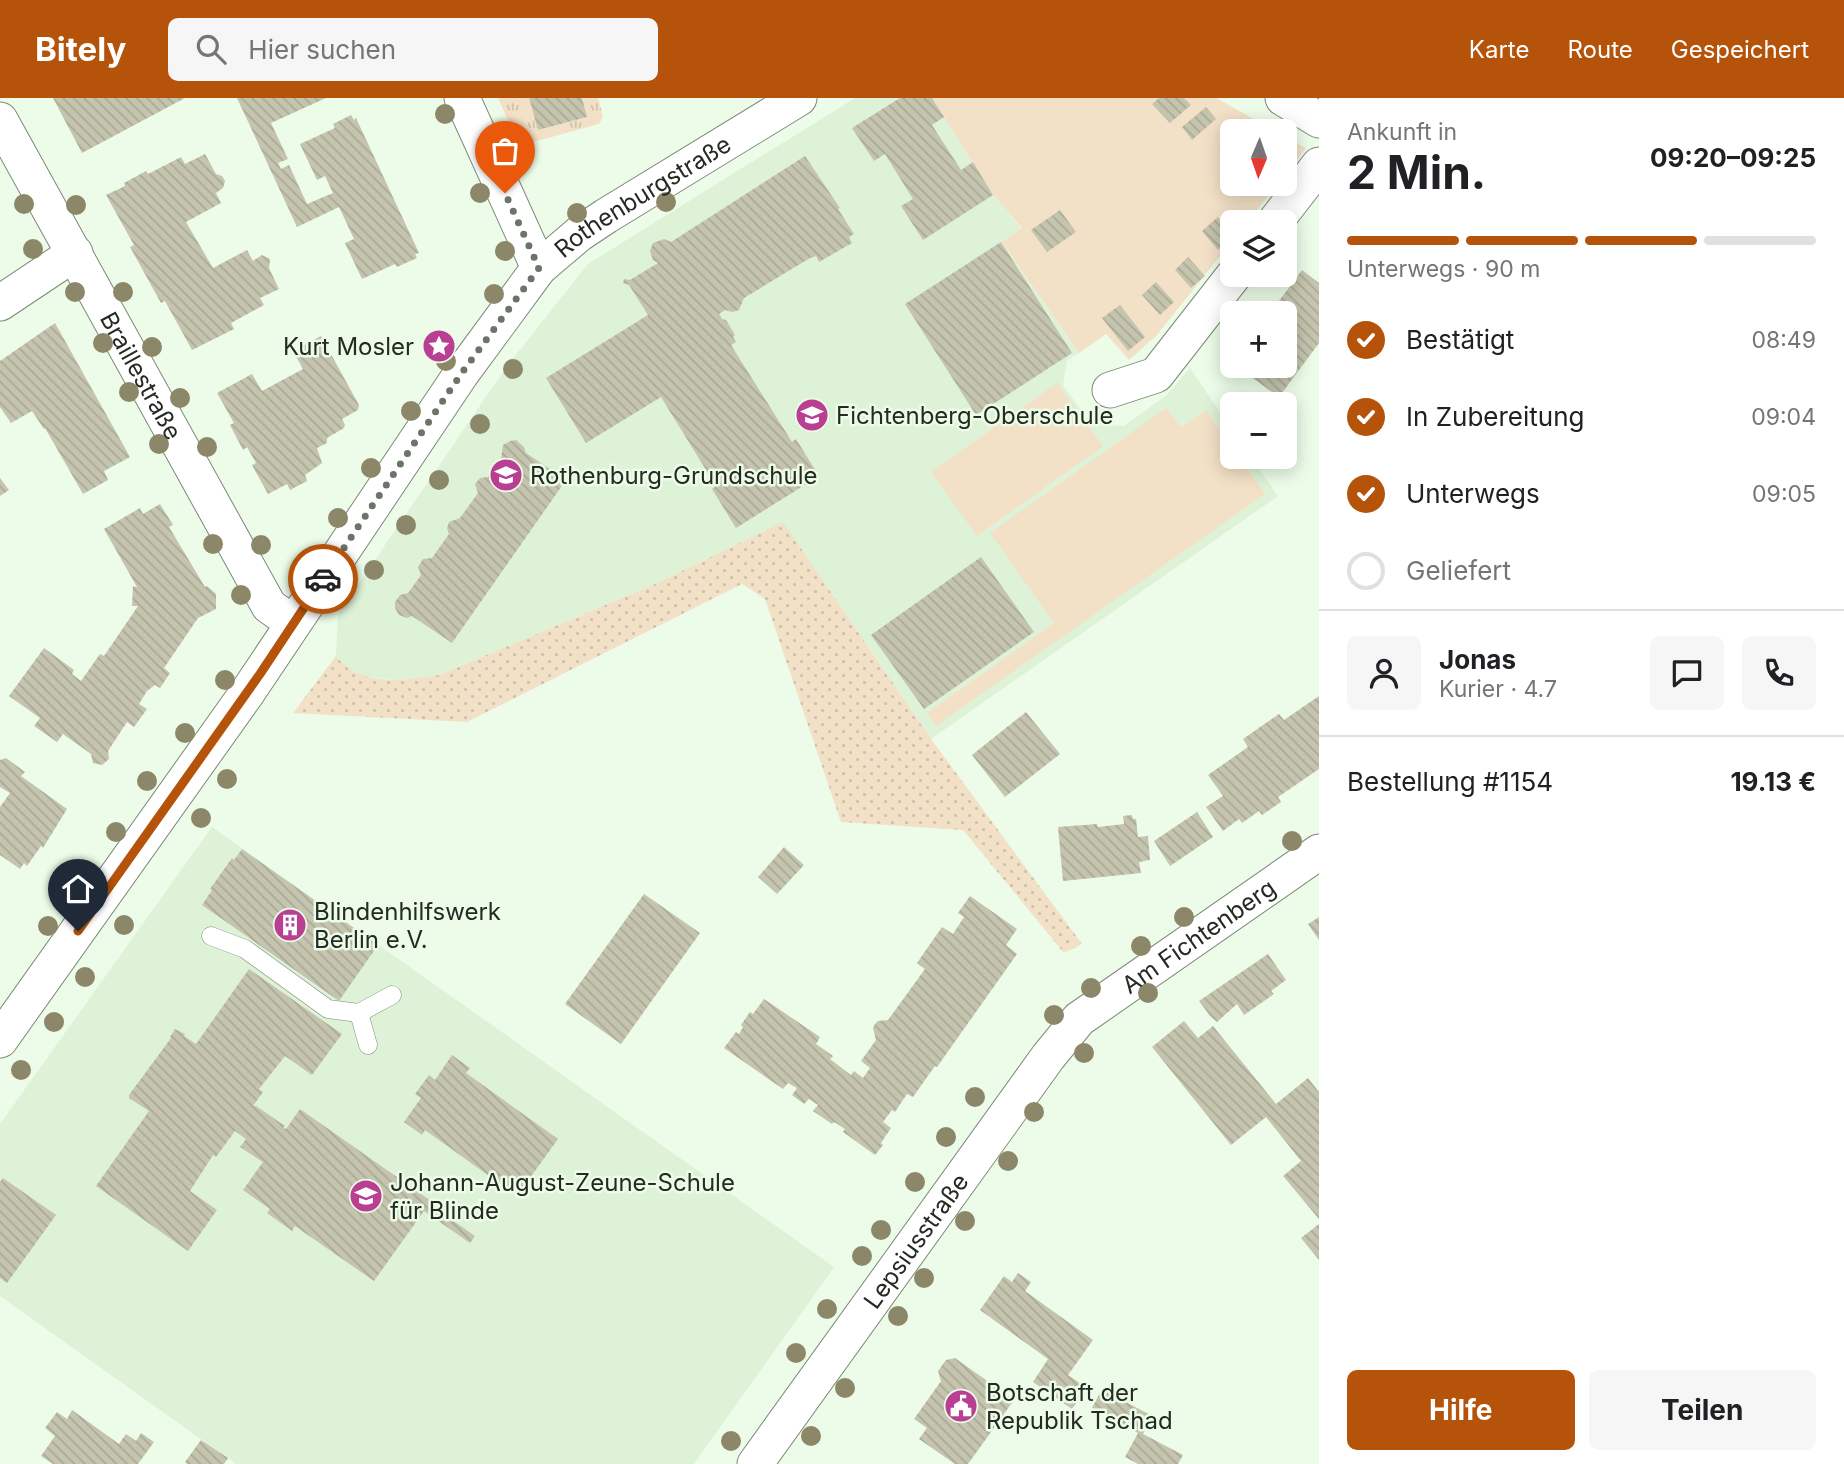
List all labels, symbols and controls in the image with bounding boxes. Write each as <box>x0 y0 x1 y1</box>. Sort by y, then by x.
search box <box>168 18 658 81</box>
text: Bitely <box>35 29 126 69</box>
icon: search <box>192 30 230 68</box>
text: Hier suchen <box>248 34 396 65</box>
text: Karte <box>1469 35 1529 64</box>
text: Route <box>1567 35 1633 64</box>
text: Gespeichert <box>1671 35 1809 64</box>
text: Ankunft in <box>1347 118 1457 146</box>
north arrow <box>1220 119 1297 196</box>
map controls <box>1220 119 1297 469</box>
pin <box>475 121 535 193</box>
street label: Rothenburgstraße <box>548 129 736 263</box>
icon: bag <box>486 132 524 170</box>
text: 09:20–09:25 <box>1650 142 1816 173</box>
text: 2 Min. <box>1347 144 1486 200</box>
button: layers <box>1220 210 1297 287</box>
text: Unterwegs · 90 m <box>1347 255 1540 283</box>
button: + <box>1220 301 1297 378</box>
street label: Braillestraße <box>94 307 188 444</box>
icon: check <box>1347 321 1385 359</box>
text: Bestätigt <box>1406 324 1514 355</box>
text: 08:49 <box>1752 326 1816 354</box>
place icon: Kurt Mosler <box>420 327 458 365</box>
place label: Kurt Mosler <box>283 332 414 361</box>
button: − <box>1220 392 1297 469</box>
school or university icon: Fichtenberg-Oberschule <box>793 396 831 434</box>
icon: check <box>1347 398 1385 436</box>
place label: Fichtenberg-Oberschule <box>836 401 1113 430</box>
text: In Zubereitung <box>1406 401 1584 432</box>
text: 09:04 <box>1751 403 1816 431</box>
school or university icon: Rothenburg-Grundschule <box>487 456 525 494</box>
place label: Rothenburg-Grundschule <box>530 461 818 490</box>
icon: check <box>1347 475 1385 513</box>
text: Unterwegs <box>1406 478 1540 509</box>
text: 09:05 <box>1752 480 1816 508</box>
courier <box>288 544 358 614</box>
text: Geliefert <box>1406 555 1511 586</box>
icon: car <box>304 560 342 598</box>
button: person <box>1347 636 1421 710</box>
button: chat <box>1650 636 1724 710</box>
button: phone <box>1742 636 1816 710</box>
text: Jonas <box>1439 644 1516 675</box>
text: Kurier · 4.7 <box>1439 675 1557 703</box>
text: Bestellung #1154 <box>1347 766 1553 797</box>
text: 19.13 € <box>1730 766 1816 797</box>
pin <box>48 859 108 931</box>
icon: home <box>59 870 97 908</box>
street label: Am Fichtenberg <box>1116 873 1281 999</box>
place label: Blindenhilfswerk Berlin e.V. <box>314 897 501 954</box>
building icon: Blindenhilfswerk Berlin e.V. <box>271 906 309 944</box>
place label: Johann-August-Zeune-Schule für Blinde <box>390 1168 735 1225</box>
street label: Lepsiusstraße <box>857 1168 974 1314</box>
school or university icon: Johann-August-Zeune-Schule für Blinde <box>347 1177 385 1215</box>
button: Hilfe <box>1347 1370 1575 1450</box>
button: Teilen <box>1589 1370 1816 1450</box>
place label: Botschaft der Republik Tschad <box>986 1378 1173 1435</box>
public building icon: Botschaft der Republik Tschad <box>942 1387 980 1425</box>

